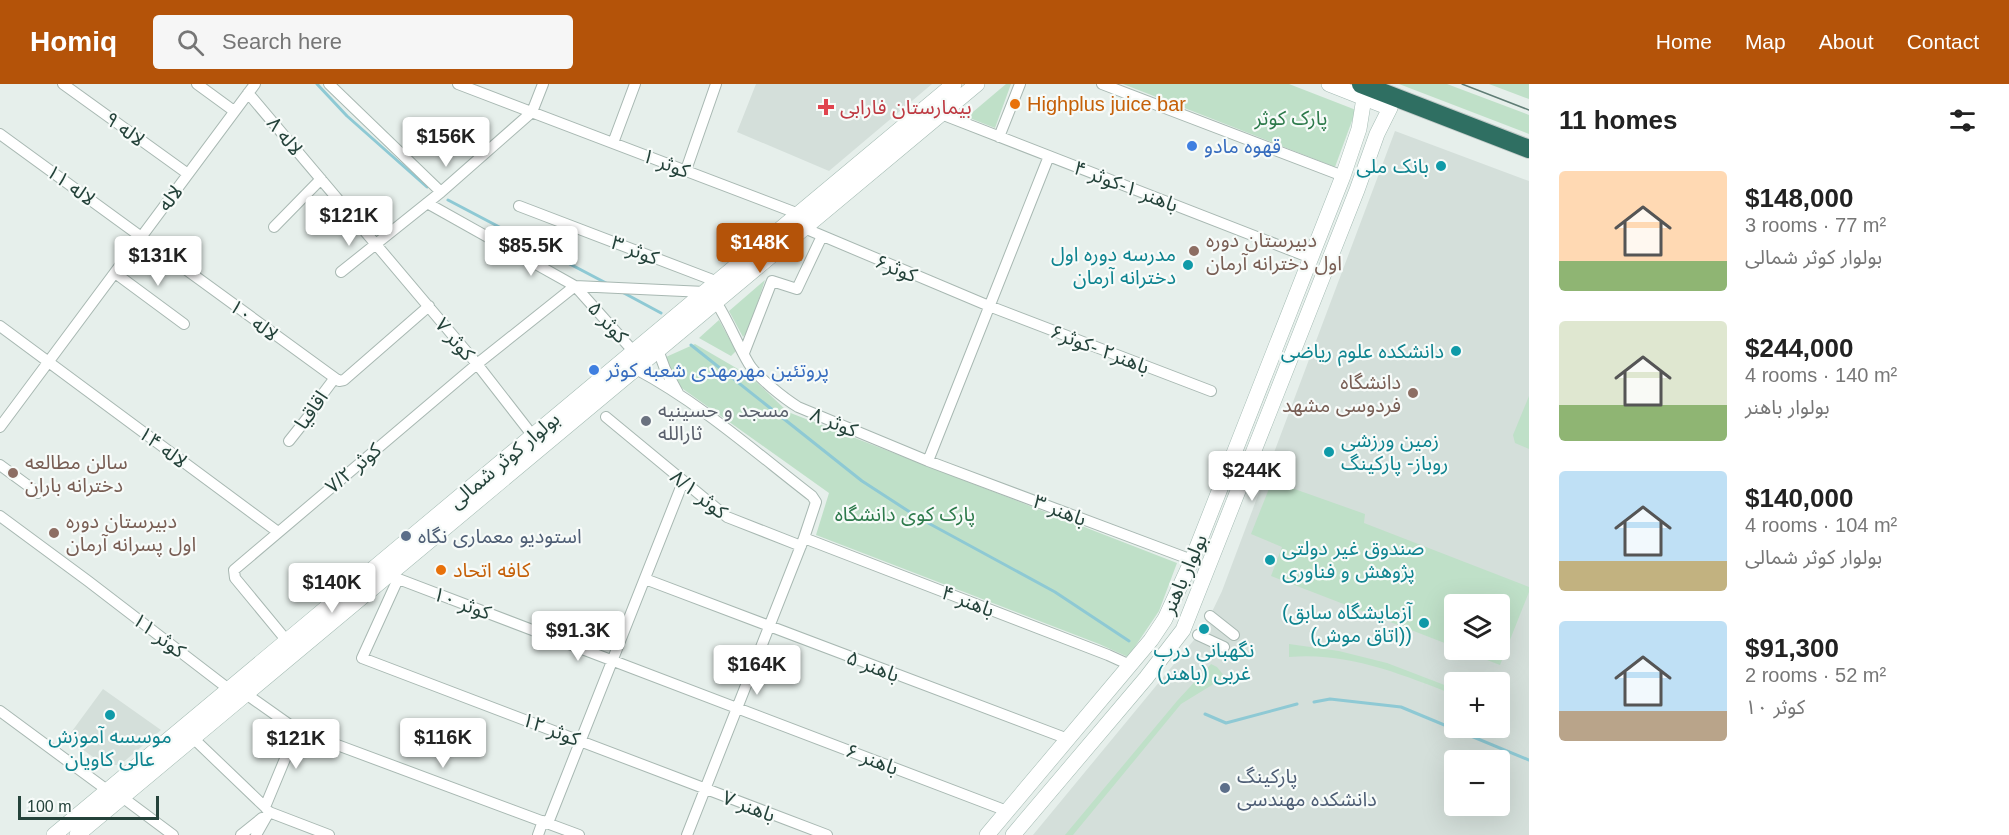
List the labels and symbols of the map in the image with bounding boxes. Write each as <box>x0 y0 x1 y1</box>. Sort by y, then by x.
place label: Highplus juice bar <box>1027 93 1186 115</box>
place label: بیمارستان فارابی <box>840 96 972 119</box>
marker: Highplus juice bar <box>1008 97 1022 111</box>
marker: بیمارستان فارابی <box>817 98 835 116</box>
street label: لاله ۹ <box>101 107 149 151</box>
park label: پارک کوثر <box>1253 107 1328 131</box>
street label: لاله ۸ <box>263 112 307 160</box>
pin: $156K <box>404 117 488 168</box>
place label: قهوه مادو <box>1204 135 1281 158</box>
marker: قهوه مادو <box>1185 139 1199 153</box>
street label: کوثر ۱ <box>639 144 693 183</box>
place label: بانک ملی <box>1356 155 1429 178</box>
street label: باهنر ۱-کوثر ۴ <box>1070 156 1181 217</box>
marker: بانک ملی <box>1434 159 1448 173</box>
street label: لاله ۱۱ <box>42 160 100 210</box>
street label: لاله <box>153 181 187 215</box>
pin: $121K <box>307 196 391 247</box>
pin: $148K <box>718 223 802 274</box>
pin: $85.5K <box>482 226 580 277</box>
place label: دبیرستان دوره اول دخترانه آرمان <box>1206 229 1342 275</box>
street label: کوثر ۳ <box>608 231 662 270</box>
pin: $131K <box>116 236 200 287</box>
place label: مدرسه دوره اول دخترانه آرمان <box>1051 243 1176 289</box>
marker: دبیرستان دوره اول دخترانه آرمان <box>1187 244 1201 258</box>
street label: کوثر۶ <box>872 250 921 287</box>
marker: مدرسه دوره اول دخترانه آرمان <box>1181 258 1195 272</box>
street label: لاله ۱۰ <box>225 295 283 345</box>
street label: کوثر ۵ <box>583 297 633 349</box>
street label: کوثر ۷ <box>430 313 480 366</box>
street label: باهنر۲ -کوثر۶ <box>1047 320 1153 379</box>
place label: دانشکده علوم ریاضی <box>1281 340 1444 366</box>
marker: دانشکده علوم ریاضی <box>1449 344 1463 358</box>
place label: پروتئین مهرمهدی شعبه کوثر <box>605 359 829 383</box>
marker: پروتئین مهرمهدی شعبه کوثر <box>587 363 601 377</box>
place label: دانشگاه فردوسی مشهد <box>1282 371 1401 417</box>
marker: دانشگاه فردوسی مشهد <box>1406 386 1420 400</box>
street label: اقاقیا <box>290 387 332 433</box>
place label: مسجد و حسینیه ثارالله <box>658 399 789 445</box>
street label: کوثر ۸ <box>807 403 861 443</box>
street label: بولوار کوثر شمالی <box>444 407 564 513</box>
marker: مسجد و حسینیه ثارالله <box>639 414 653 428</box>
street label: لاله ۱۴ <box>134 422 192 472</box>
place label: زمین ورزشی روباز- پارکینگ <box>1341 429 1448 476</box>
street label: کوثر ۷/۲ <box>321 438 386 498</box>
marker: زمین ورزشی روباز- پارکینگ <box>1322 445 1336 459</box>
place label: سالن مطالعه دخترانه باران <box>25 451 128 497</box>
pin: $244K <box>1210 451 1294 502</box>
street label: کوثر ۸/۱ <box>666 465 732 524</box>
marker: سالن مطالعه دخترانه باران <box>6 466 20 480</box>
street label: باهنر ۳ <box>1030 490 1089 531</box>
park label: پارک کوی دانشگاه <box>835 503 975 527</box>
place label: دبیرستان دوره اول پسرانه آرمان <box>66 510 196 557</box>
place label: استودیو معماری نگاه <box>418 525 582 548</box>
marker: دبیرستان دوره اول پسرانه آرمان <box>47 526 61 540</box>
marker: استودیو معماری نگاه <box>399 529 413 543</box>
street label: بولوار باهنر <box>1156 531 1212 618</box>
place label: صندوق غیر دولتی پژوهش و فناوری <box>1282 537 1424 584</box>
marker: صندوق غیر دولتی پژوهش و فناوری <box>1263 553 1277 567</box>
place label: کافه اتحاد <box>453 559 531 581</box>
pin: $140K <box>290 563 374 614</box>
marker: کافه اتحاد <box>434 563 448 577</box>
street label: باهنر ۴ <box>938 581 997 622</box>
street label: کوثر ۱۰ <box>430 582 495 625</box>
place label: (آزمایشگاه سابق (اتاق موش)) <box>1282 601 1413 647</box>
street label: کوثر ۱۱ <box>128 608 190 663</box>
pin: $91.3K <box>529 611 627 662</box>
marker: (آزمایشگاه سابق (اتاق موش)) <box>1417 616 1431 630</box>
marker: نگهبانی درب غربی (باهنر) <box>1197 622 1211 636</box>
place label: نگهبانی درب غربی (باهنر) <box>1154 639 1254 685</box>
pin: $164K <box>715 645 799 696</box>
street label: باهنر ۵ <box>843 646 902 687</box>
marker: موسسه آموزش عالی کاویان <box>103 708 117 722</box>
street label: کوثر ۱۲ <box>519 708 584 751</box>
pin: $116K <box>401 718 485 769</box>
pin: $121K <box>254 719 338 770</box>
place label: موسسه آموزش عالی کاویان <box>48 725 172 771</box>
street label: باهنر ۶ <box>842 739 901 780</box>
place label: پارکینگ دانشکده مهندسی <box>1237 765 1377 811</box>
marker: پارکینگ دانشکده مهندسی <box>1218 781 1232 795</box>
street label: باهنر ۷ <box>719 786 778 827</box>
scale bar <box>18 793 159 820</box>

